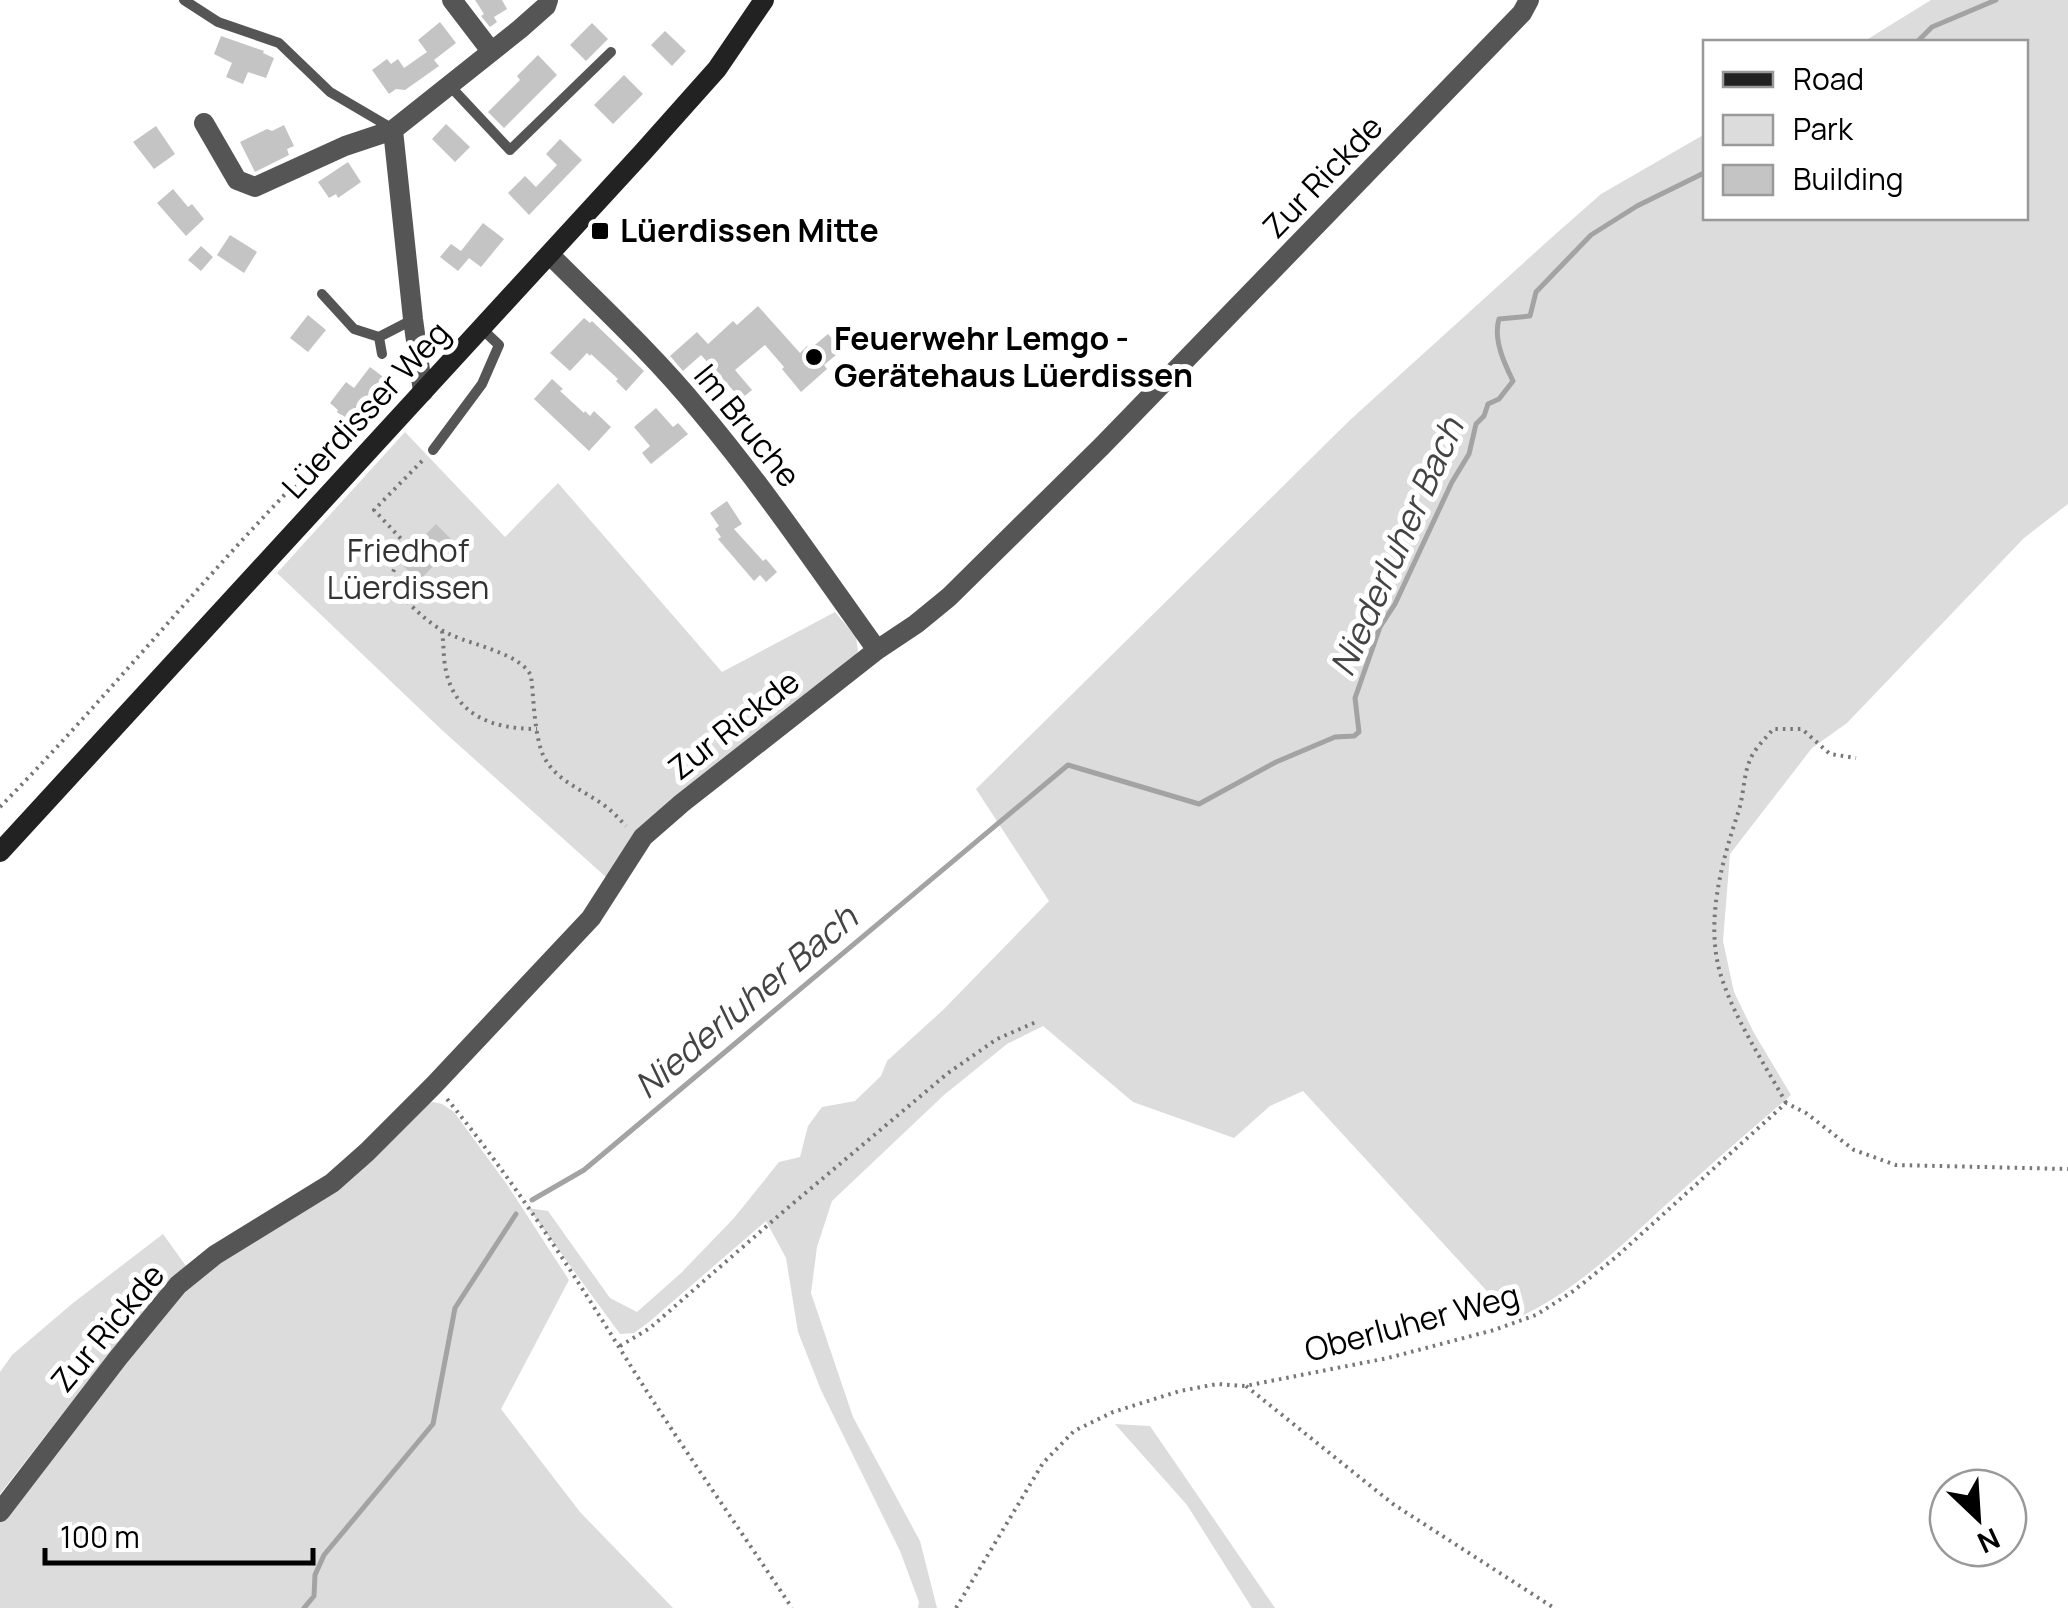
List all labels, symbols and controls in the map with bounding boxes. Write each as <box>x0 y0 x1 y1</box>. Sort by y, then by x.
legend <box>1703 40 2028 220</box>
text: Road <box>1793 58 1864 99</box>
street label: Zur Rickde <box>1253 105 1392 247</box>
text: Park <box>1793 108 1854 149</box>
text: Building <box>1793 158 1904 199</box>
place label: Lüerdissen Mitte <box>620 208 879 252</box>
marker: Lüerdissen Mitte <box>589 220 611 242</box>
street label: Lüerdisser Weg <box>272 311 459 508</box>
place label: Feuerwehr Lemgo - Gerätehaus Lüerdissen <box>834 316 1193 397</box>
marker: Feuerwehr Lemgo - Gerätehaus Lüerdissen <box>803 346 825 368</box>
street label: Im Bruche <box>685 355 811 496</box>
water label: Niederluher Bach <box>1318 409 1475 683</box>
park label: Friedhof Lüerdissen <box>327 528 489 609</box>
street label: Zur Rickde <box>659 659 808 789</box>
water label: Niederluher Bach <box>624 893 868 1109</box>
street label: Zur Rickde <box>41 1254 174 1401</box>
street label: Oberluher Weg <box>1300 1272 1524 1372</box>
north arrow <box>1928 1468 2028 1568</box>
scale bar <box>45 1503 312 1565</box>
text: 100 m <box>60 1516 140 1557</box>
text: N <box>1972 1520 2006 1563</box>

